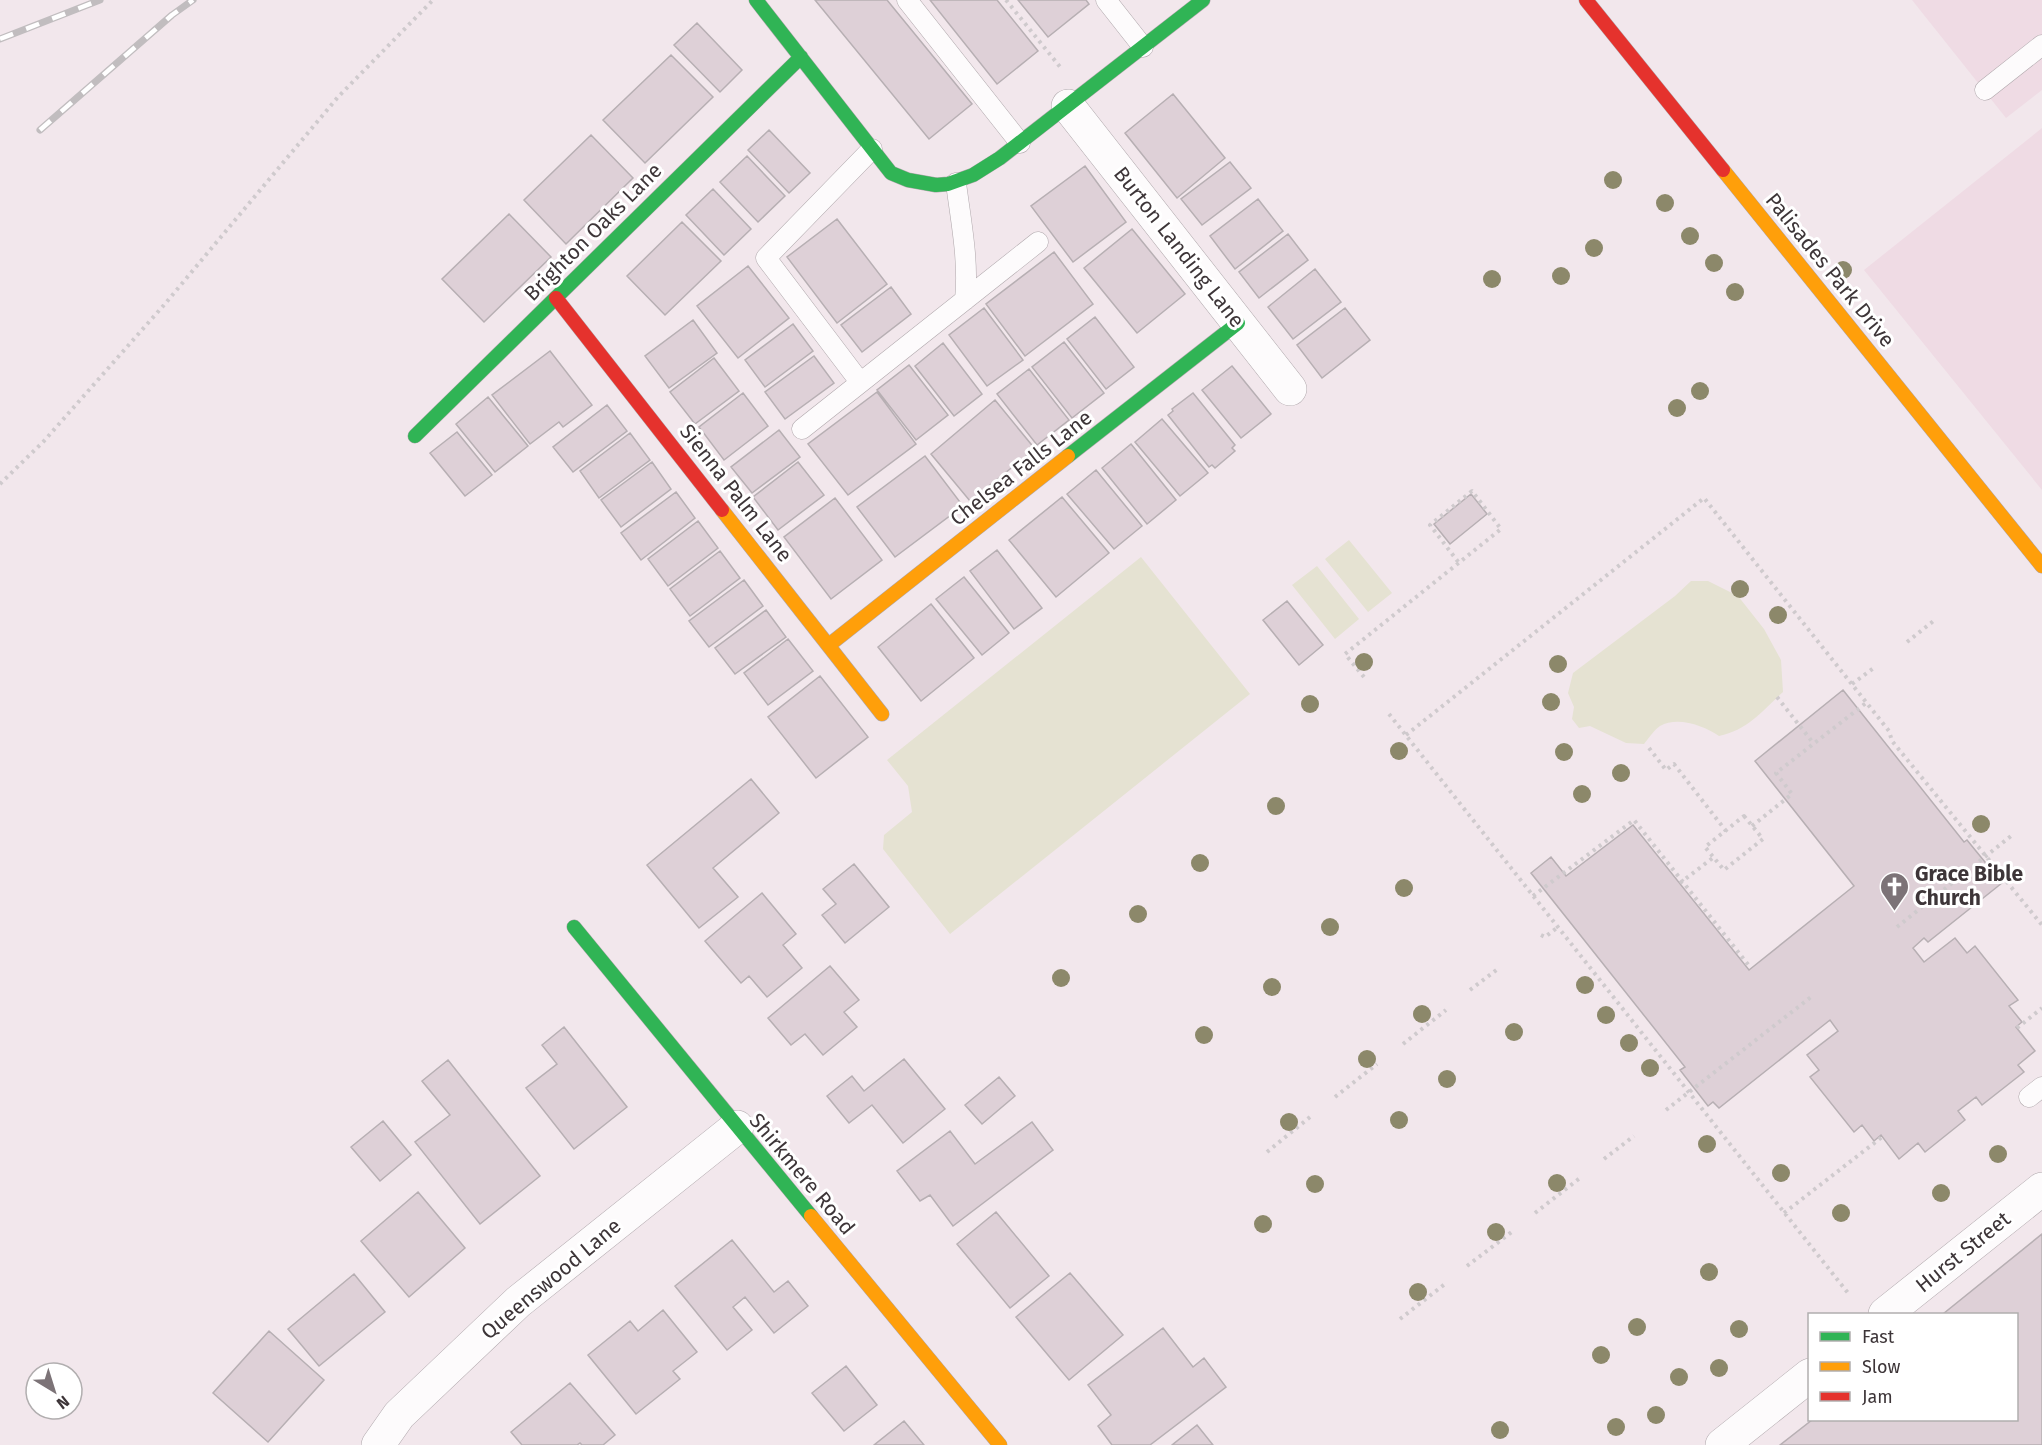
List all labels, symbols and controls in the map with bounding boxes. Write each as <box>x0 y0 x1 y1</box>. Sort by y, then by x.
street label: Brighton Oaks Lane <box>519 158 667 306</box>
street label: Burton Landing Lane <box>1108 161 1250 333</box>
street label: Palisades Park Drive <box>1760 188 1900 352</box>
street label: Chelsea Falls Lane <box>945 405 1097 531</box>
street label: Sienna Palm Lane <box>674 419 798 567</box>
place label: Grace Bible Church <box>1915 861 2023 911</box>
church icon: Grace Bible Church <box>1878 870 1910 912</box>
street label: Shirkmere Road <box>744 1108 860 1240</box>
street label: Hurst Street <box>1910 1206 2016 1298</box>
street label: Queenswood Lane <box>476 1213 626 1345</box>
legend <box>1808 1313 2018 1421</box>
text: Fast <box>1862 1326 1895 1348</box>
text: Slow <box>1862 1356 1901 1378</box>
north arrow <box>24 1361 84 1421</box>
text: Jam <box>1862 1386 1893 1408</box>
text: N <box>53 1392 73 1413</box>

